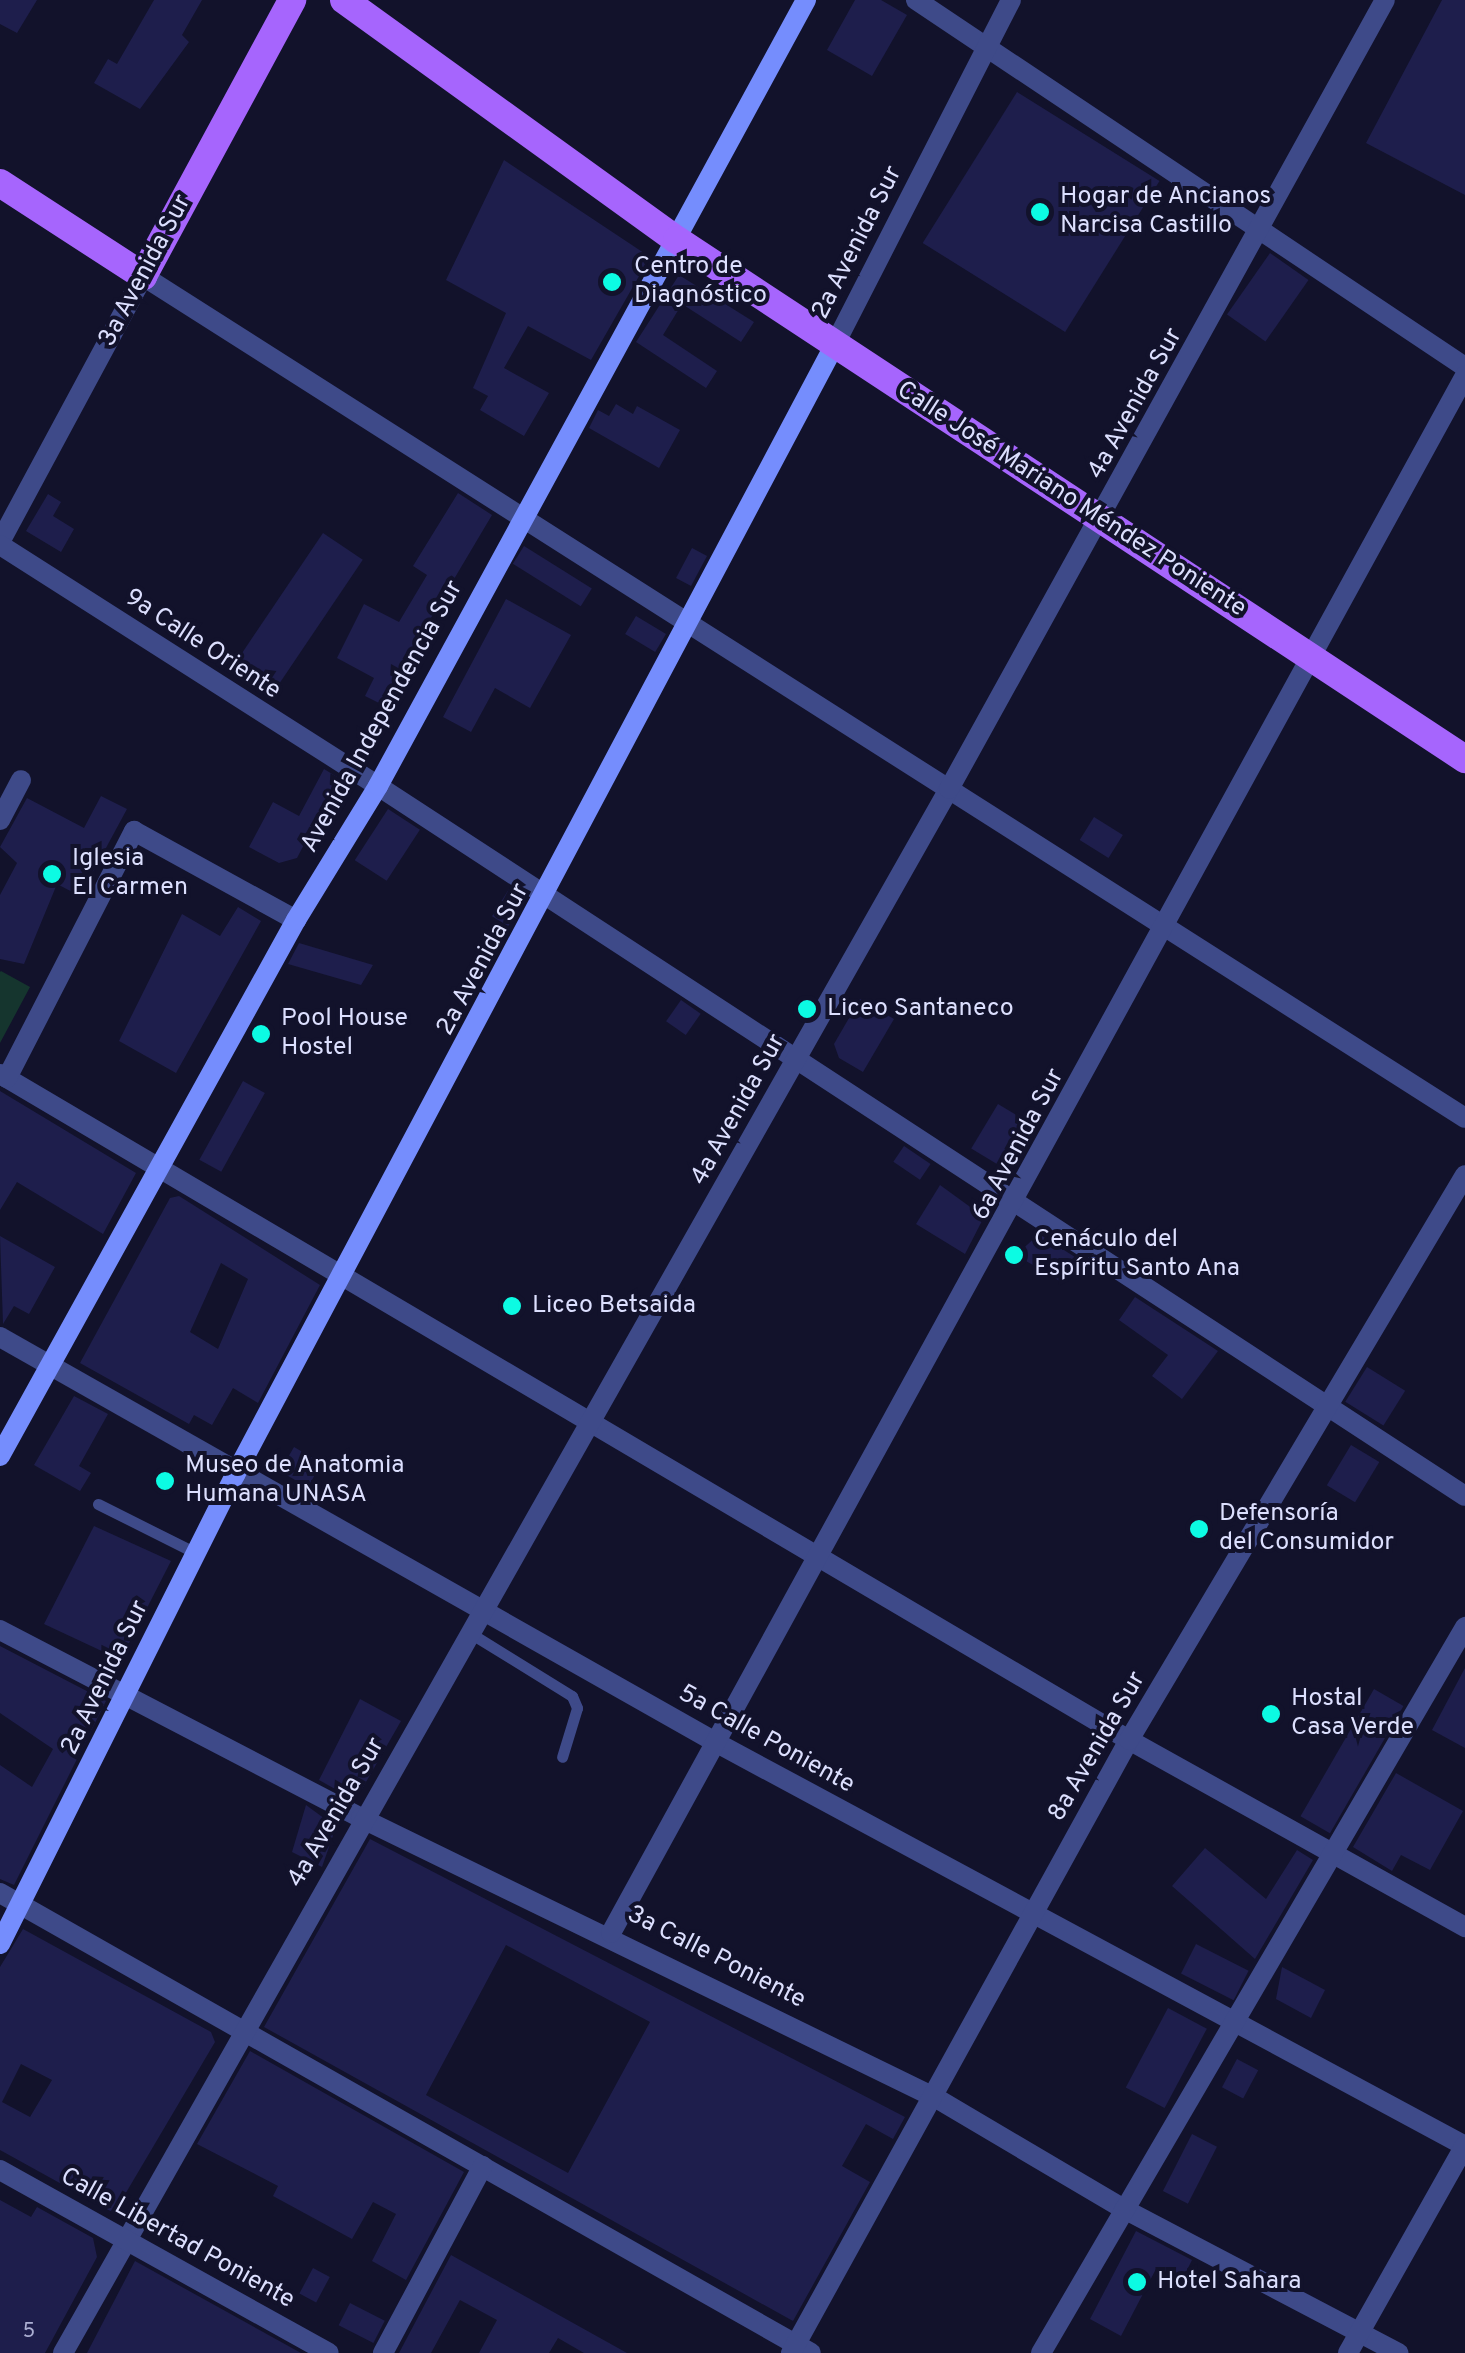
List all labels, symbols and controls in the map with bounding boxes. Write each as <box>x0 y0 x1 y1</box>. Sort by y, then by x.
street label: 2a Avenida Sur <box>806 161 910 325</box>
place label: Hogar de Ancianos Narcisa Castillo <box>1060 183 1272 242</box>
street label: 3a Avenida Sur <box>93 189 199 353</box>
marker: Hogar de Ancianos Narcisa Castillo <box>1029 201 1051 223</box>
place label: Centro de Diagnóstico <box>634 253 767 312</box>
marker: Centro de Diagnóstico <box>599 269 625 295</box>
street label: 4a Avenida Sur <box>1082 323 1190 485</box>
street label: Calle José Mariano Méndez Poniente <box>891 376 1251 624</box>
street label: Avenida Independencia Sur <box>296 576 470 858</box>
street label: 9a Calle Oriente <box>118 583 286 707</box>
place label: Iglesia El Carmen <box>72 845 188 904</box>
marker: Iglesia El Carmen <box>41 863 63 885</box>
street label: 2a Avenida Sur <box>431 878 537 1042</box>
place label: Liceo Santaneco <box>827 994 1014 1024</box>
marker: Liceo Santaneco <box>796 998 818 1020</box>
place label: Pool House Hostel <box>281 1005 408 1064</box>
marker: Pool House Hostel <box>250 1023 272 1045</box>
street label: 4a Avenida Sur <box>685 1029 793 1191</box>
street label: 6a Avenida Sur <box>966 1064 1072 1226</box>
place label: Cenáculo del Espíritu Santo Ana <box>1034 1226 1241 1285</box>
marker: Cenáculo del Espíritu Santo Ana <box>1003 1244 1025 1266</box>
place label: Liceo Betsaida <box>532 1291 696 1321</box>
marker: Liceo Betsaida <box>501 1295 523 1317</box>
place label: Museo de Anatomia Humana UNASA <box>185 1452 405 1511</box>
marker: Museo de Anatomia Humana UNASA <box>154 1470 176 1492</box>
place label: Defensoría del Consumidor <box>1219 1500 1394 1559</box>
marker: Defensoría del Consumidor <box>1188 1518 1210 1540</box>
street label: 2a Avenida Sur <box>56 1596 156 1760</box>
street label: 8a Avenida Sur <box>1043 1666 1153 1828</box>
street label: 5a Calle Poniente <box>673 1679 859 1801</box>
place label: Hostal Casa Verde <box>1291 1685 1415 1744</box>
marker: Hostal Casa Verde <box>1260 1703 1282 1725</box>
street label: 4a Avenida Sur <box>282 1732 392 1894</box>
street label: 3a Calle Poniente <box>622 1900 810 2016</box>
street label: Calle Libertad Poniente <box>55 2162 299 2316</box>
place label: Hotel Sahara <box>1157 2267 1301 2297</box>
marker: Hotel Sahara <box>1126 2271 1148 2293</box>
house number: 5 <box>23 2320 35 2344</box>

